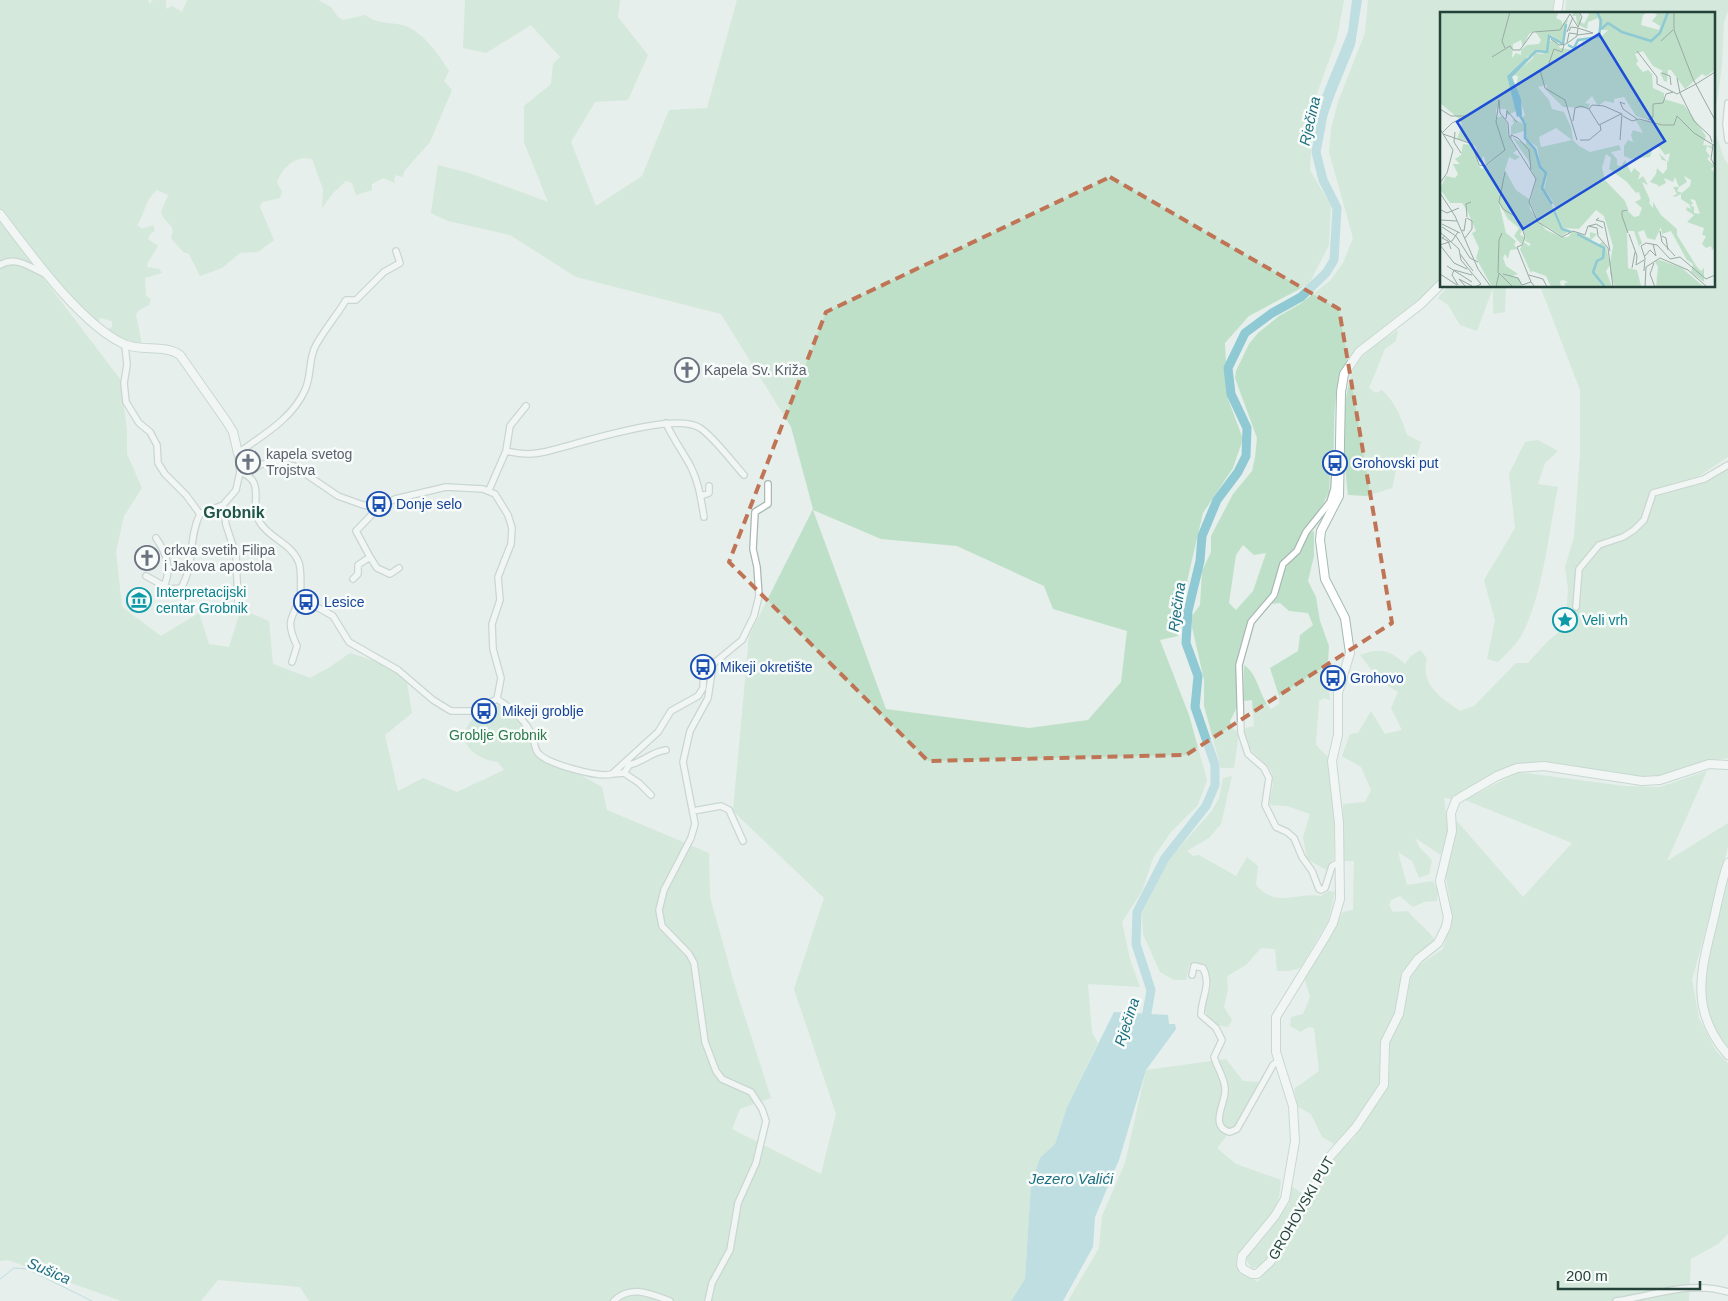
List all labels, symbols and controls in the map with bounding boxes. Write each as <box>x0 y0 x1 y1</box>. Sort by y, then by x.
inset map <box>1440 12 1716 288</box>
water label: Rječina <box>1296 95 1323 147</box>
church icon: Kapela Sv. Križa <box>674 357 700 383</box>
place label: Kapela Sv. Križa <box>704 362 807 378</box>
place label: kapela svetog Trojstva <box>266 446 352 478</box>
church icon: kapela svetog Trojstva <box>235 449 261 475</box>
bus stop icon: Grohovski put <box>1322 450 1348 476</box>
place label: Grohovski put <box>1352 455 1438 471</box>
bus stop icon: Donje selo <box>366 491 392 517</box>
place label: Donje selo <box>396 496 462 512</box>
district label: Grobnik <box>203 504 265 521</box>
place label: crkva svetih Filipa i Jakova apostola <box>164 542 275 574</box>
church icon: crkva svetih Filipa i Jakova apostola <box>134 545 160 571</box>
water label: Rječina <box>1165 581 1188 633</box>
place label: Interpretacijski centar Grobnik <box>156 584 249 616</box>
museum icon: Interpretacijski centar Grobnik <box>126 587 152 613</box>
bus stop icon: Lesice <box>293 589 319 615</box>
place label: Lesice <box>324 594 365 610</box>
place icon: Veli vrh <box>1552 607 1578 633</box>
place label: Veli vrh <box>1582 612 1628 628</box>
bus stop icon: Mikeji okretište <box>690 654 716 680</box>
place label: Mikeji okretište <box>720 659 813 675</box>
bus stop icon: Grohovo <box>1320 665 1346 691</box>
place label: Grohovo <box>1350 670 1404 686</box>
bus stop icon: Mikeji groblje <box>471 698 497 724</box>
place label: Mikeji groblje <box>502 703 584 719</box>
park label: Groblje Grobnik <box>449 727 548 743</box>
water label: Rječina <box>1111 995 1142 1048</box>
street label: GROHOVSKI PUT <box>1265 1153 1337 1263</box>
water label: Jezero Valići <box>1028 1170 1114 1187</box>
water label: Sušica <box>25 1254 73 1287</box>
scale bar <box>1558 1258 1700 1290</box>
text: 200 m <box>1566 1267 1608 1284</box>

